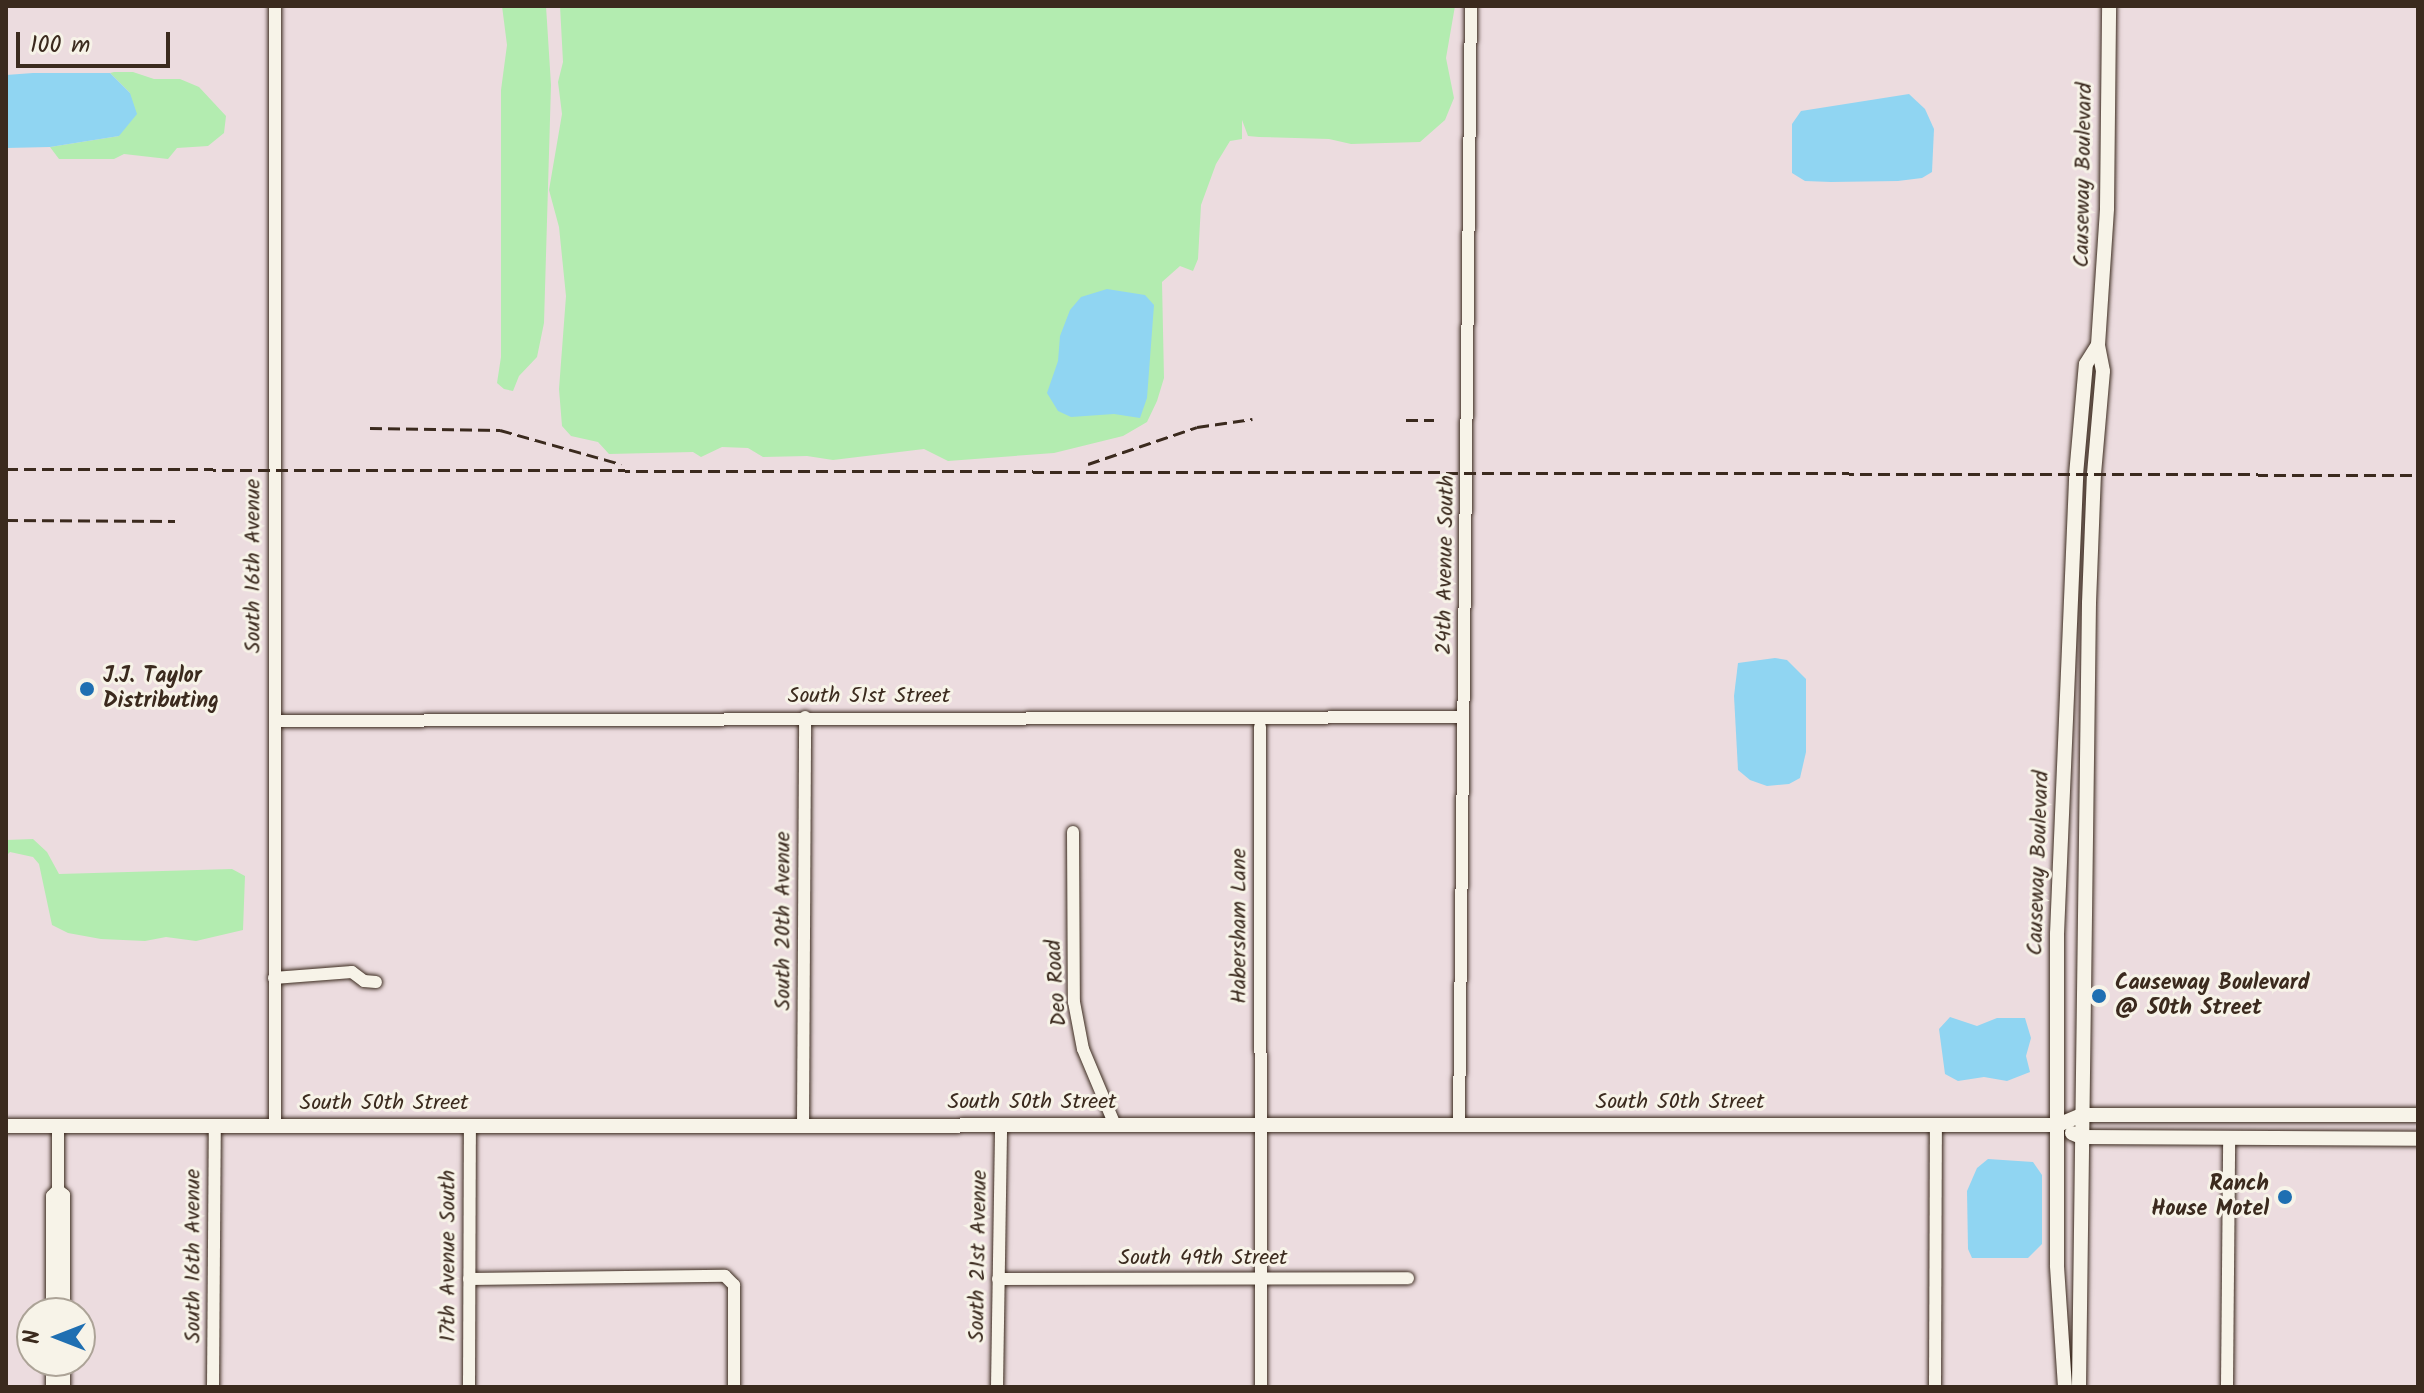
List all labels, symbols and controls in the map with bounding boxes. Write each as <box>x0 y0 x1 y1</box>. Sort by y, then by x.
scale bar <box>20 16 174 66</box>
text: 100 m <box>30 26 90 65</box>
street label: Causeway Boulevard <box>2069 82 2099 268</box>
street label: 24th Avenue South <box>1431 475 1461 655</box>
street label: South 16th Avenue <box>241 479 267 653</box>
place label: J.J. Taylor Distributing <box>103 663 219 714</box>
marker: J.J. Taylor Distributing <box>78 680 96 698</box>
street label: South 51st Street <box>788 684 950 710</box>
street label: Causeway Boulevard <box>2023 770 2055 956</box>
street label: South 20th Avenue <box>771 831 797 1011</box>
street label: Habersham Lane <box>1227 848 1253 1004</box>
street label: Deo Road <box>1041 939 1073 1027</box>
place label: Causeway Boulevard @ 50th Street <box>2115 970 2310 1022</box>
marker: Causeway Boulevard @ 50th Street <box>2090 987 2108 1005</box>
street label: South 50th Street <box>947 1090 1117 1116</box>
street label: South 50th Street <box>1595 1090 1765 1116</box>
street label: South 50th Street <box>299 1091 469 1117</box>
street label: South 16th Avenue <box>181 1169 207 1343</box>
street label: 17th Avenue South <box>436 1170 462 1342</box>
street label: South 21st Avenue <box>964 1170 994 1342</box>
place label: Ranch House Motel <box>2151 1171 2269 1222</box>
marker: Ranch House Motel <box>2276 1188 2294 1206</box>
street label: South 49th Street <box>1118 1246 1288 1272</box>
north arrow <box>16 1297 96 1377</box>
text: N <box>16 1330 51 1344</box>

